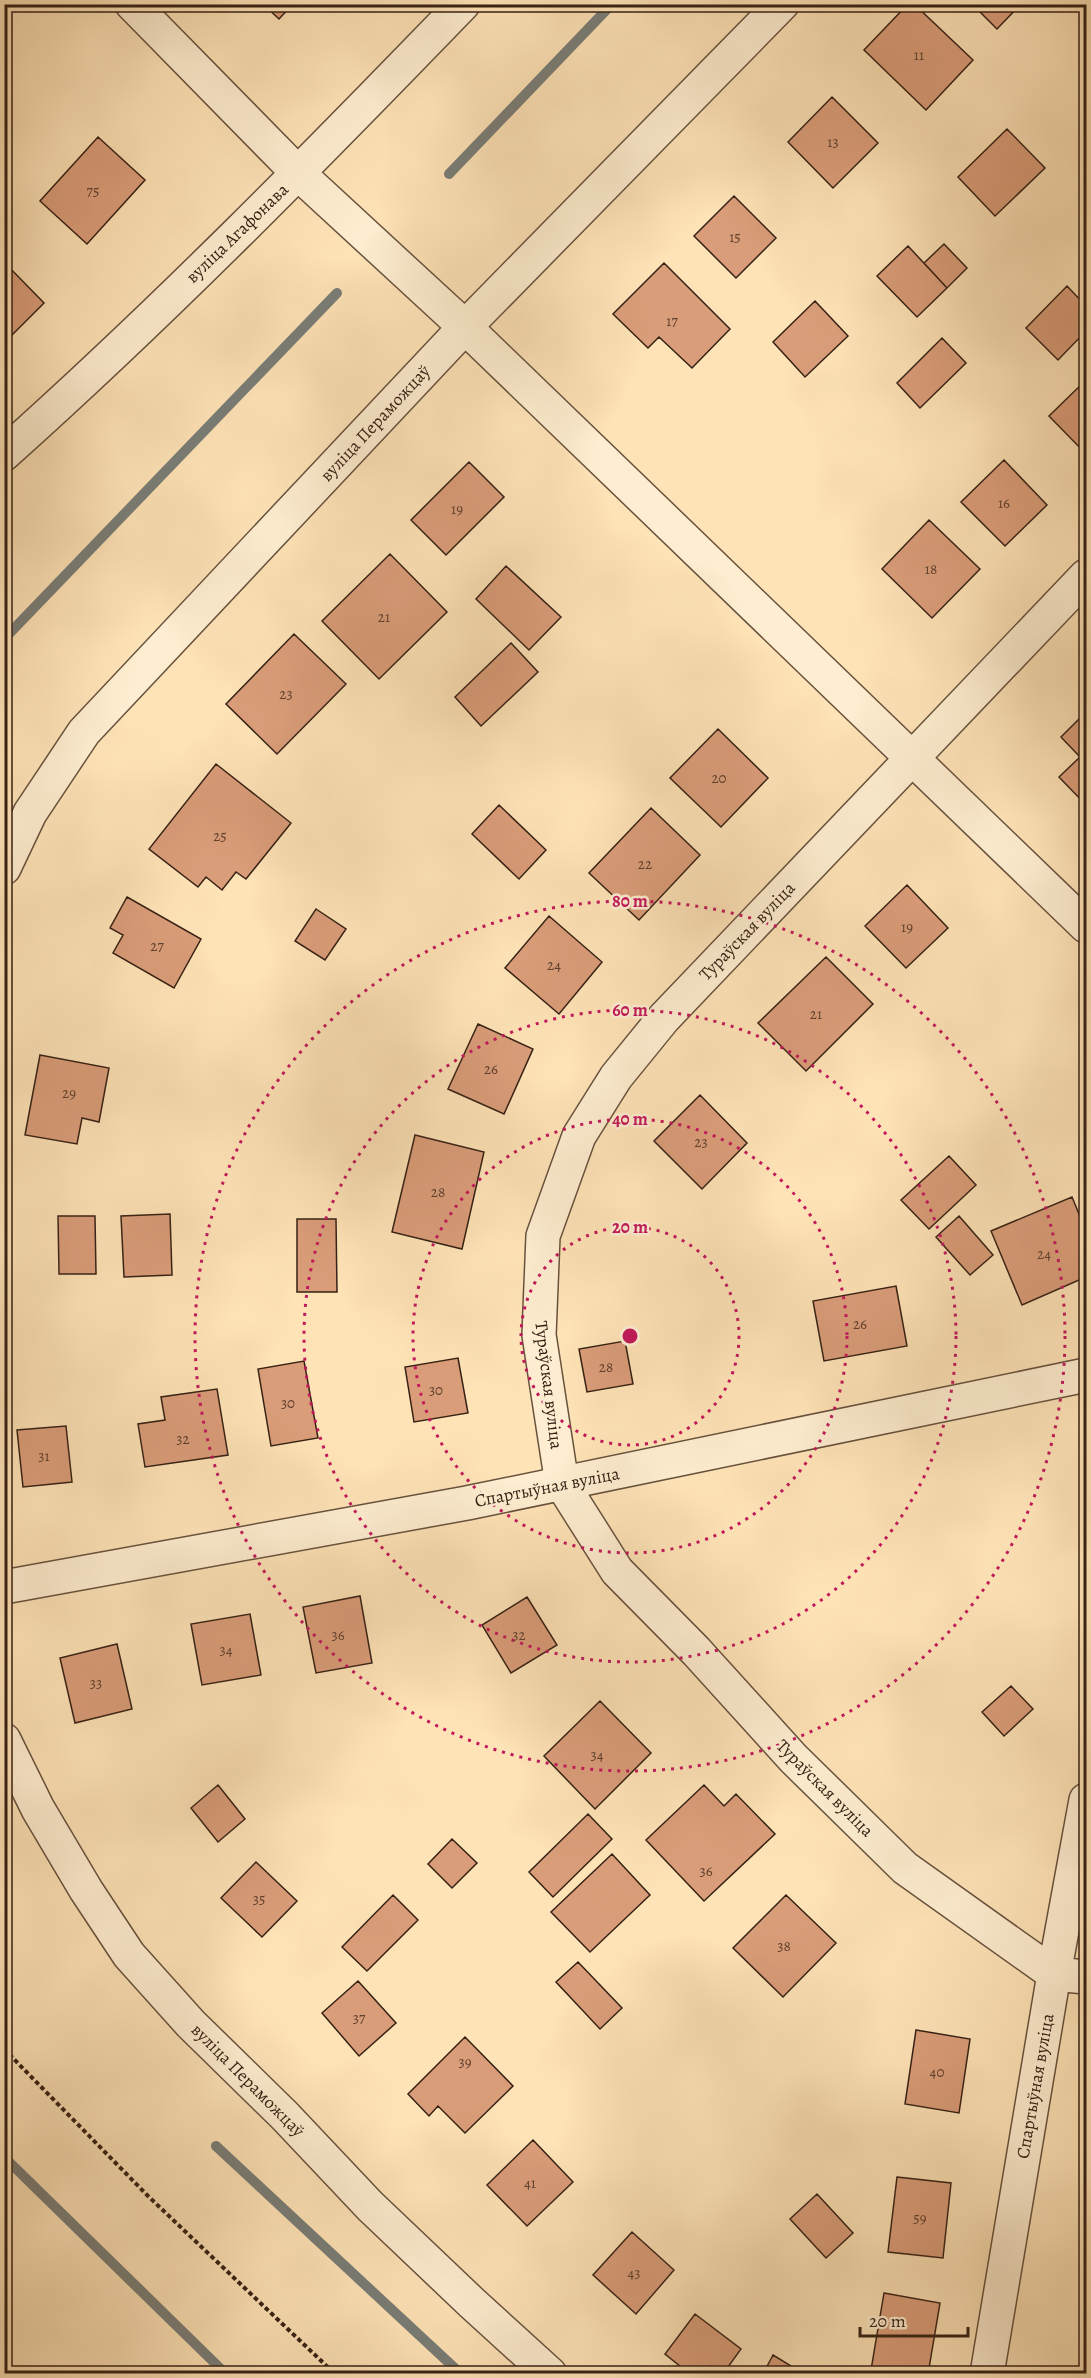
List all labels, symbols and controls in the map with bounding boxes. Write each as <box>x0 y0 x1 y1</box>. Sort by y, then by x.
house number: 11 <box>914 45 924 65</box>
house number: 13 <box>827 132 839 152</box>
street label: вуліца Агафонава <box>180 177 294 288</box>
house number: 75 <box>87 181 99 201</box>
house number: 15 <box>729 227 741 247</box>
house number: 17 <box>666 311 678 331</box>
street label: вуліца Пераможцаў <box>315 359 436 487</box>
house number: 16 <box>998 493 1010 513</box>
house number: 19 <box>451 499 463 519</box>
house number: 18 <box>925 559 937 579</box>
house number: 21 <box>378 607 390 627</box>
house number: 23 <box>279 684 293 704</box>
house number: 20 <box>711 768 727 788</box>
house number: 25 <box>213 826 227 846</box>
house number: 22 <box>638 854 652 874</box>
street label: Тураўская вуліца <box>694 876 801 986</box>
text: 80 m <box>612 889 648 913</box>
house number: 19 <box>901 917 913 937</box>
house number: 27 <box>150 936 164 956</box>
house number: 24 <box>547 955 561 975</box>
text: 60 m <box>612 998 648 1022</box>
house number: 21 <box>810 1004 822 1024</box>
house number: 26 <box>484 1059 498 1079</box>
house number: 29 <box>62 1083 76 1103</box>
text: 40 m <box>612 1107 648 1131</box>
house number: 23 <box>694 1132 708 1152</box>
house number: 28 <box>431 1182 445 1202</box>
text: 20 m <box>612 1215 648 1239</box>
house number: 24 <box>1037 1244 1051 1264</box>
house number: 26 <box>853 1314 867 1334</box>
street label: Тураўская вуліца <box>529 1320 569 1451</box>
centre of rings <box>620 1326 640 1346</box>
house number: 28 <box>599 1357 613 1377</box>
house number: 30 <box>429 1380 443 1400</box>
house number: 30 <box>281 1393 295 1413</box>
house number: 32 <box>176 1429 190 1449</box>
house number: 31 <box>38 1446 50 1466</box>
street label: Спартыўная вуліца <box>472 1461 622 1513</box>
house number: 36 <box>331 1625 345 1645</box>
house number: 32 <box>512 1625 526 1645</box>
house number: 34 <box>219 1640 233 1660</box>
house number: 33 <box>90 1673 102 1693</box>
street label: Тураўская вуліца <box>771 1734 879 1842</box>
house number: 34 <box>590 1745 604 1765</box>
house number: 36 <box>699 1861 713 1881</box>
house number: 35 <box>253 1889 265 1909</box>
house number: 38 <box>777 1936 791 1956</box>
house number: 37 <box>353 2008 366 2028</box>
street label: Спартыўная вуліца <box>1010 2011 1060 2161</box>
street label: вуліца Пераможцаў <box>186 2018 311 2143</box>
house number: 39 <box>458 2052 472 2072</box>
house number: 40 <box>930 2062 944 2082</box>
house number: 41 <box>524 2173 536 2193</box>
house number: 59 <box>913 2208 927 2228</box>
house number: 43 <box>627 2263 641 2283</box>
scale bar <box>860 2300 968 2338</box>
text: 20 m <box>869 2309 906 2333</box>

